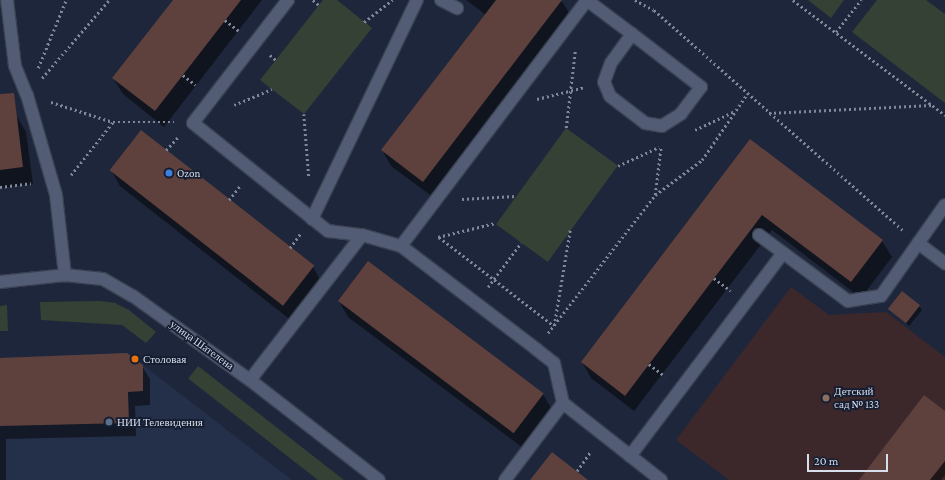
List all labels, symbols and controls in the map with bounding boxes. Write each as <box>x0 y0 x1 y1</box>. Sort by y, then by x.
place label: Ozon <box>177 166 200 180</box>
marker: Ozon <box>164 168 174 178</box>
street label: улица Шателена <box>167 317 237 373</box>
place label: Столовая <box>143 352 186 366</box>
marker: Столовая <box>130 354 140 364</box>
place label: Детский сад № 133 <box>834 385 879 411</box>
marker: Детский сад № 133 <box>821 393 831 403</box>
place label: НИИ Телевидения <box>117 415 203 429</box>
marker: НИИ Телевидения <box>104 417 114 427</box>
scale bar <box>809 446 890 472</box>
text: 20 m <box>814 454 838 468</box>

